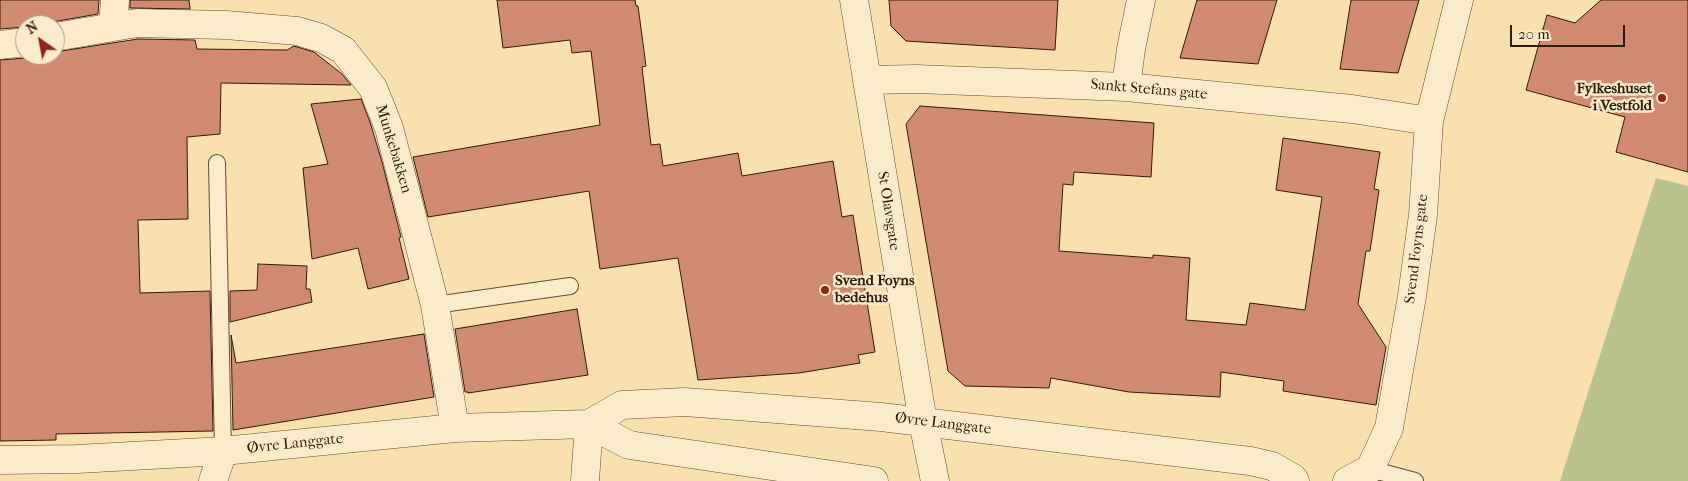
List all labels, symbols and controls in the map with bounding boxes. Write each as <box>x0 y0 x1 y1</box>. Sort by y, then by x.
north arrow <box>15 15 65 65</box>
scale bar <box>1513 15 1628 47</box>
text: N <box>23 18 41 38</box>
text: 20 m <box>1518 25 1550 43</box>
street label: Sankt Stefans gate <box>1090 76 1208 104</box>
place label: Fylkeshuset i Vestfold <box>1576 80 1652 115</box>
marker: Fylkeshuset i Vestfold <box>1656 92 1668 104</box>
street label: Munkebakken <box>371 102 415 196</box>
street label: St Olavsgate <box>873 170 903 252</box>
street label: Svend Foyns gate <box>1401 193 1433 305</box>
place label: Svend Foyns bedehus <box>835 272 914 307</box>
marker: Svend Foyns bedehus <box>819 284 831 296</box>
street label: Øvre Langgate <box>894 409 992 439</box>
street label: Øvre Langgate <box>246 430 344 458</box>

